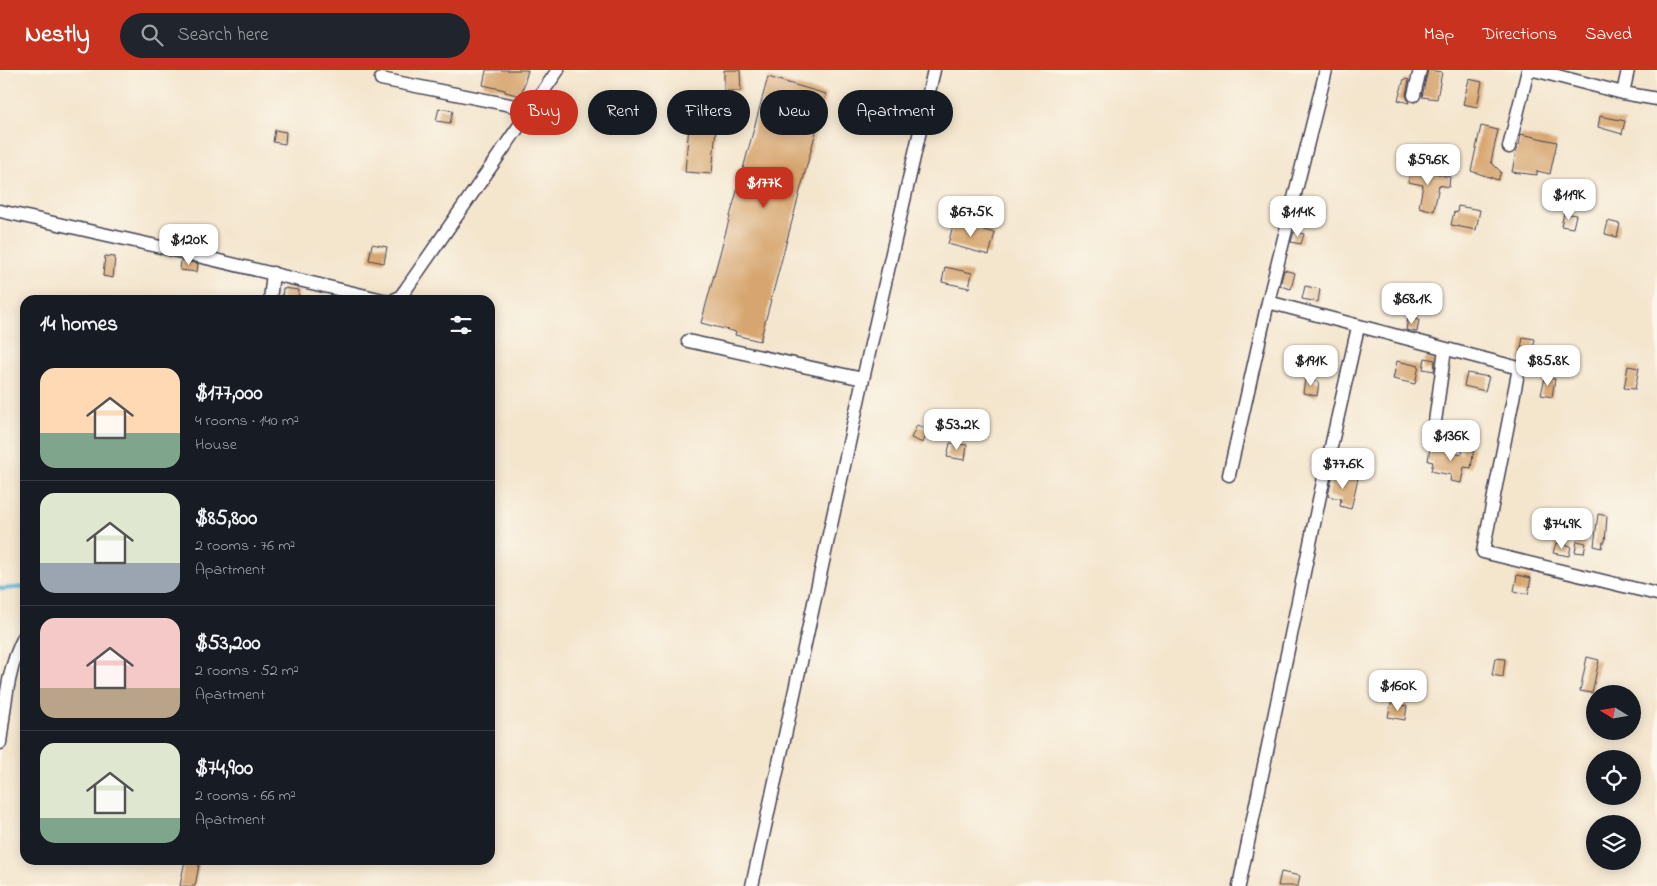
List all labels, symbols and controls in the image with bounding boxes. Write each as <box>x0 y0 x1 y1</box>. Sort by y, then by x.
search box <box>120 13 470 58</box>
text: Nestly <box>25 18 90 53</box>
icon: search <box>138 21 166 49</box>
text: Search here <box>178 22 269 49</box>
text: Map <box>1424 22 1454 48</box>
text: Directions <box>1482 22 1557 48</box>
text: Saved <box>1585 22 1632 48</box>
chip: Buy <box>510 90 578 135</box>
chip: Rent <box>588 90 657 135</box>
chip: Filters <box>667 90 750 135</box>
chip: New <box>760 90 828 135</box>
chip: Apartment <box>838 90 953 135</box>
pin: $59.6K <box>1387 144 1469 186</box>
text: $59.6K <box>1407 148 1449 172</box>
pin: $177K <box>729 166 799 209</box>
text: $177K <box>746 171 782 195</box>
pin: $119K <box>1534 178 1604 221</box>
text: $119K <box>1553 183 1585 207</box>
pin: $67.5K <box>930 196 1012 238</box>
pin: $114K <box>1263 196 1333 238</box>
text: $67.5K <box>949 200 993 224</box>
text: $114K <box>1281 200 1315 224</box>
pin: $120K <box>154 224 224 266</box>
text: $120K <box>170 228 208 252</box>
pin: $68.1K <box>1371 282 1453 325</box>
text: $68.1K <box>1393 287 1431 311</box>
text: 14 homes <box>40 310 118 340</box>
icon: filters <box>447 311 475 339</box>
pin: $191K <box>1276 344 1346 387</box>
pin: $85.8K <box>1507 344 1589 387</box>
text: $191K <box>1295 349 1327 373</box>
text: $85.8K <box>1527 349 1569 373</box>
text: $177,000 <box>195 379 263 409</box>
icon: home <box>80 388 140 448</box>
pin: $53.2K <box>916 408 998 451</box>
text: 4 rooms · 140 m² <box>195 409 299 433</box>
text: $53.2K <box>935 413 979 437</box>
pin: $136K <box>1416 420 1486 462</box>
text: $136K <box>1433 424 1469 448</box>
text: House <box>195 433 237 457</box>
pin: $77.6K <box>1302 448 1384 490</box>
text: $77.6K <box>1323 452 1363 476</box>
text: $85,800 <box>195 504 257 534</box>
pin: $74.9K <box>1521 508 1603 550</box>
text: $74.9K <box>1543 512 1581 536</box>
icon: home <box>80 513 140 573</box>
text: 2 rooms · 76 m² <box>195 534 295 558</box>
text: Apartment <box>195 558 265 582</box>
text: $53,200 <box>195 629 261 659</box>
icon: home <box>80 638 140 698</box>
text: 2 rooms · 52 m² <box>195 659 299 683</box>
pin: $160K <box>1363 670 1433 712</box>
text: $160K <box>1380 674 1416 698</box>
text: Apartment <box>195 683 265 707</box>
north arrow <box>1586 685 1641 740</box>
map controls <box>1586 685 1641 870</box>
button: locate <box>1586 750 1641 805</box>
text: $74,900 <box>195 754 253 784</box>
icon: home <box>80 763 140 823</box>
text: 2 rooms · 66 m² <box>195 784 296 808</box>
text: Apartment <box>195 808 265 832</box>
button: layers <box>1586 815 1641 870</box>

